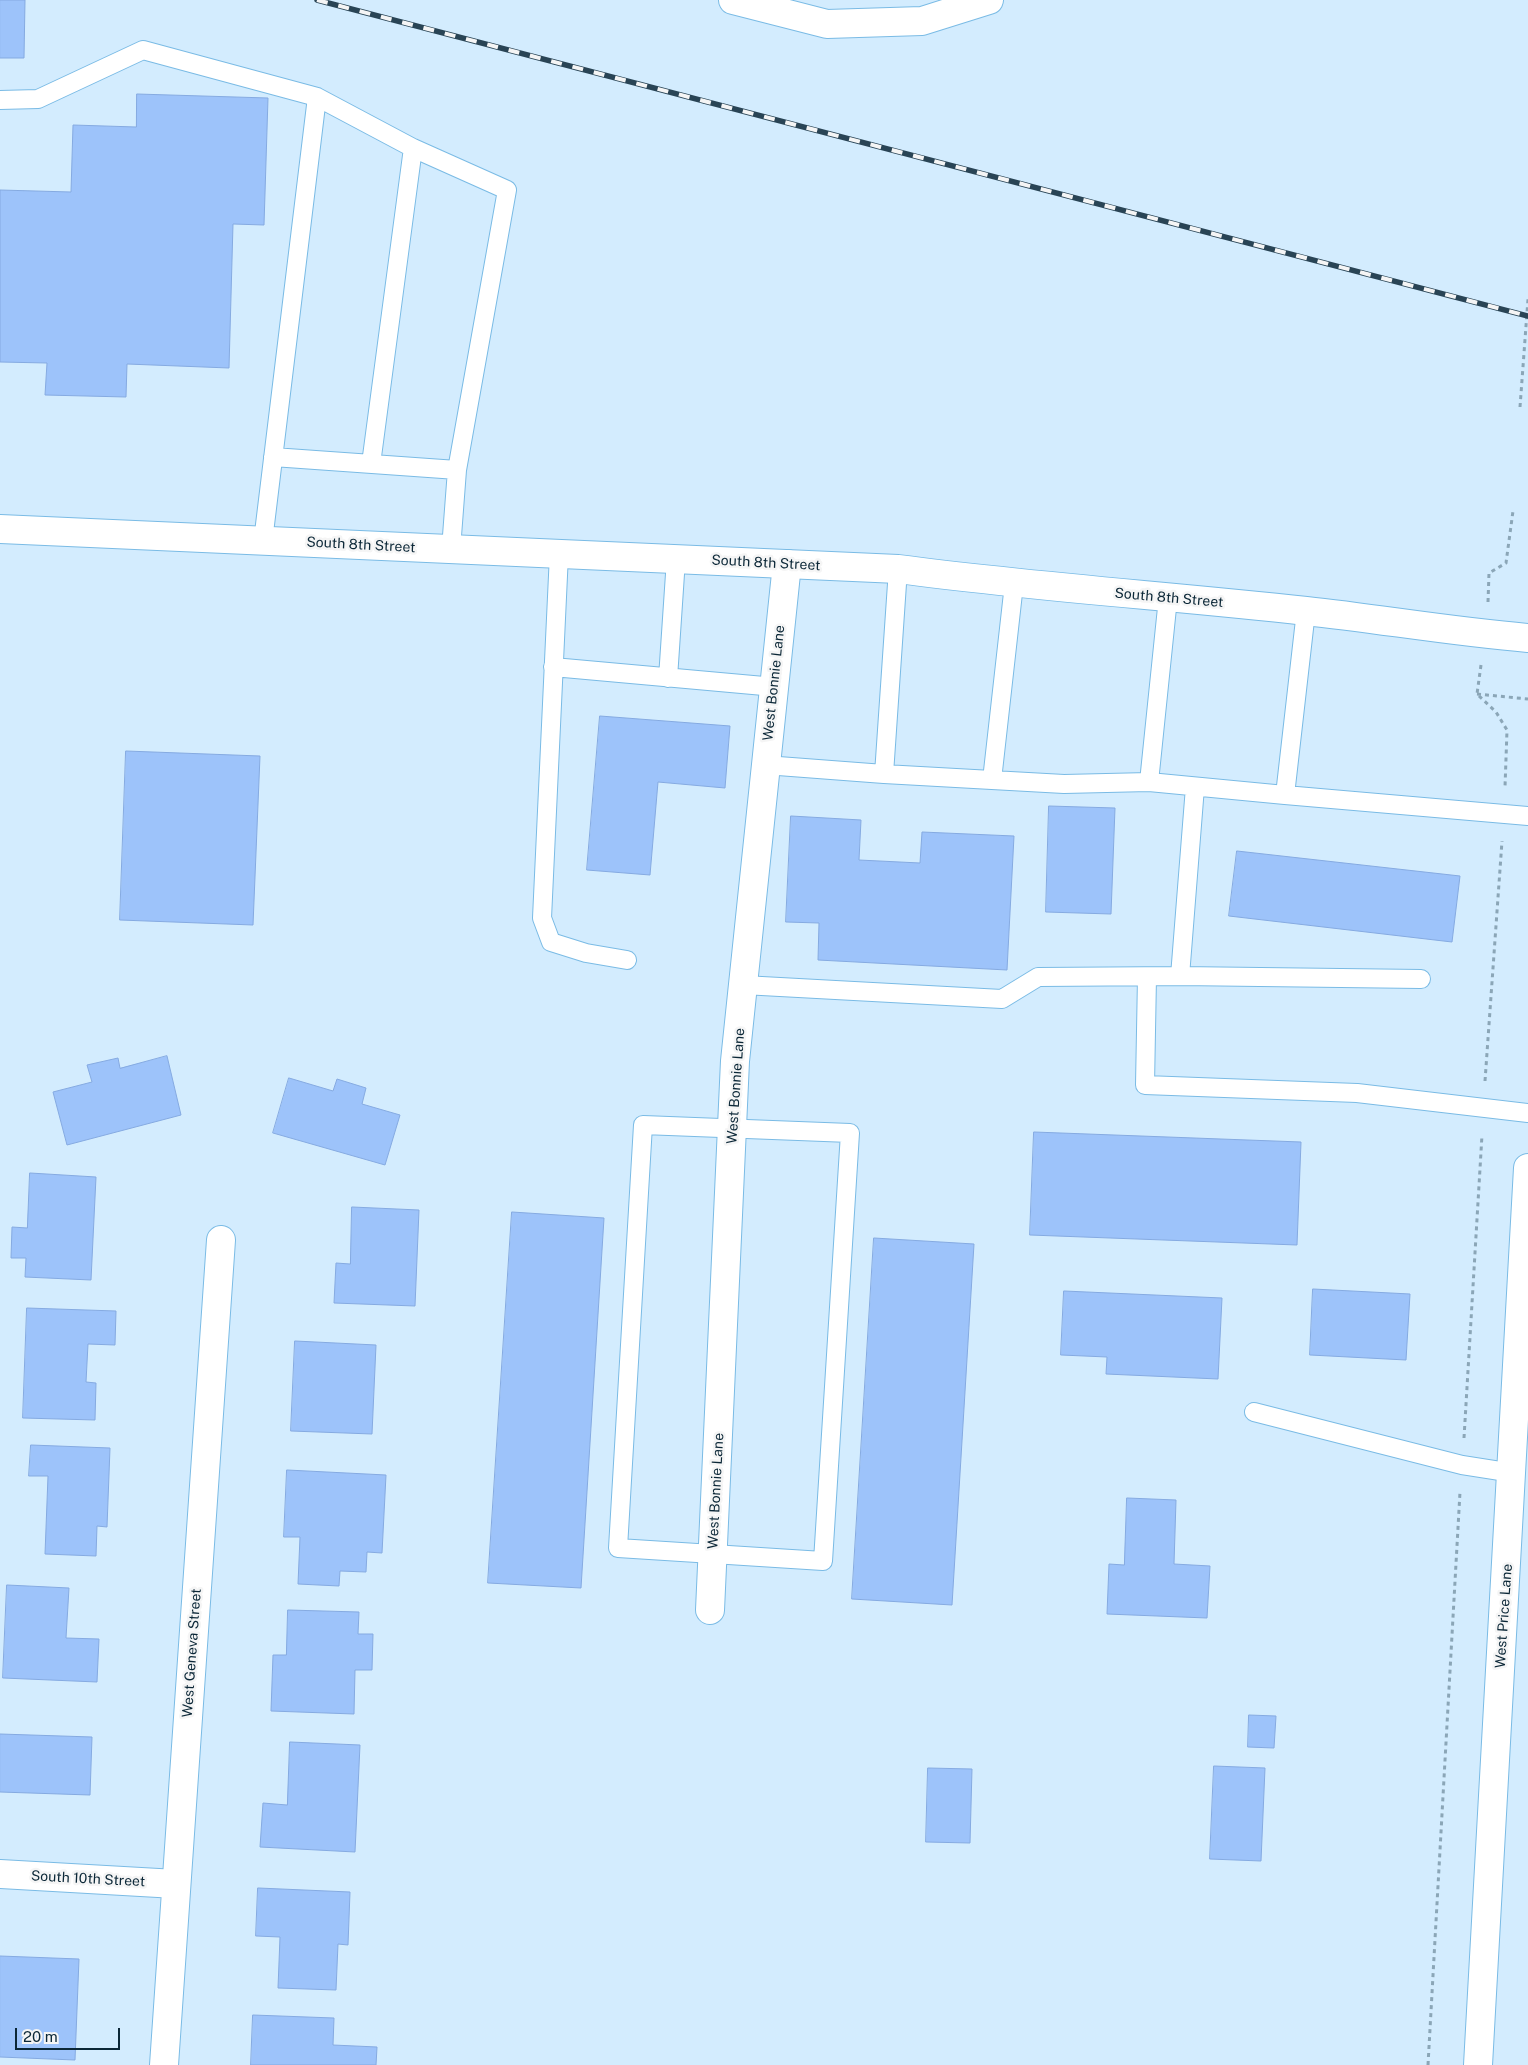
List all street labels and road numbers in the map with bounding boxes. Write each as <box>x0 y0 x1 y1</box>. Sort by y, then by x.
street label: South 8th Street <box>306 534 416 556</box>
street label: South 8th Street <box>711 552 821 574</box>
street label: South 8th Street <box>1114 585 1224 611</box>
street label: West Bonnie Lane <box>760 624 788 742</box>
street label: West Bonnie Lane <box>724 1027 748 1145</box>
street label: West Bonnie Lane <box>705 1432 727 1550</box>
street label: West Price Lane <box>1492 1563 1516 1669</box>
street label: West Geneva Street <box>179 1588 205 1718</box>
street label: South 10th Street <box>30 1868 146 1890</box>

